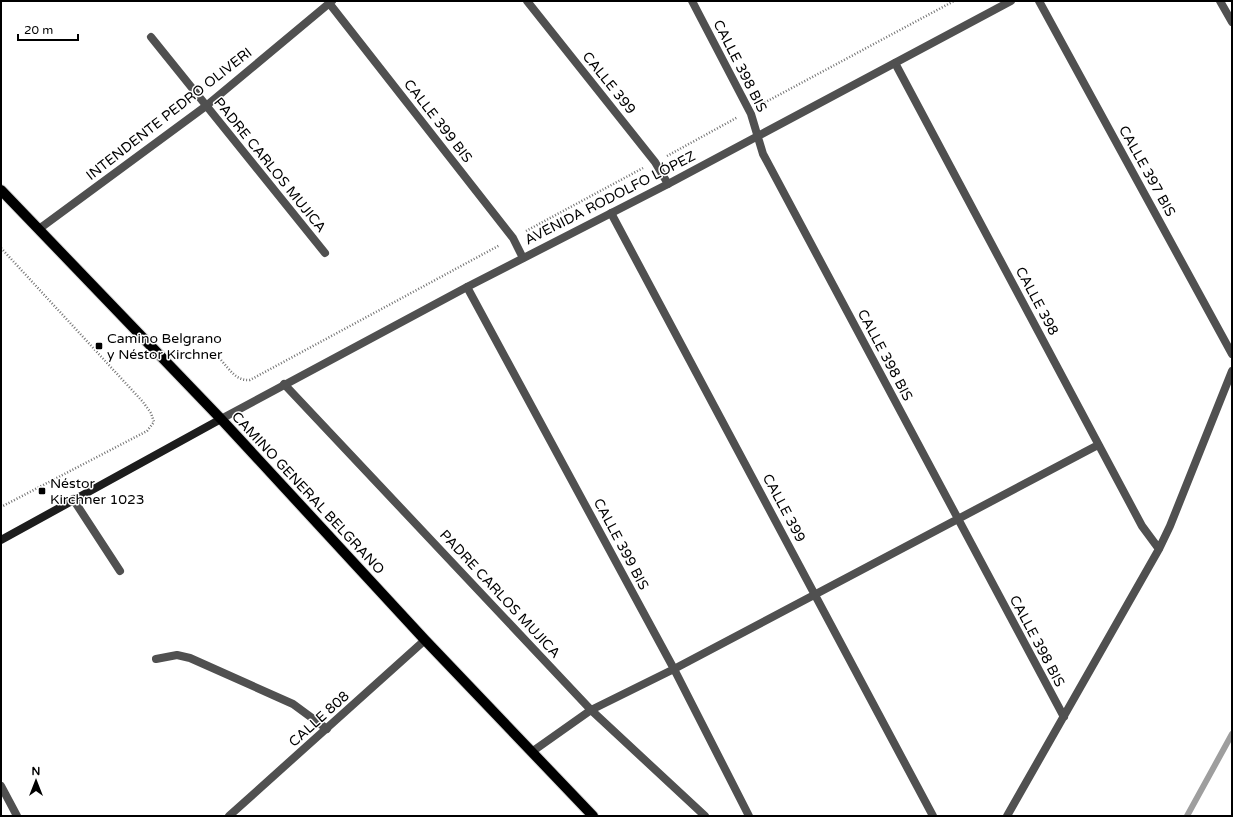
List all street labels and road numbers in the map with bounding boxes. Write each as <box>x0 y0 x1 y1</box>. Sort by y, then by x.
street label: CALLE 398 BIS <box>709 17 771 115</box>
street label: INTENDENTE PEDRO OLIVERI <box>83 44 255 184</box>
street label: CALLE 399 <box>579 48 639 118</box>
street label: CALLE 399 BIS <box>400 76 476 166</box>
street label: PADRE CARLOS MUJICA <box>210 94 330 236</box>
street label: CALLE 397 BIS <box>1115 123 1179 220</box>
street label: AVENIDA RODOLFO LÓPEZ <box>522 147 698 249</box>
street label: CALLE 398 <box>1012 264 1062 338</box>
street label: CALLE 398 BIS <box>854 306 916 404</box>
street label: CAMINO GENERAL BELGRANO <box>228 408 388 578</box>
street label: CALLE 399 <box>759 471 809 545</box>
street label: CALLE 399 BIS <box>590 495 652 593</box>
street label: PADRE CARLOS MUJICA <box>436 526 564 662</box>
street label: CALLE 398 BIS <box>1006 592 1068 690</box>
street label: CALLE 808 <box>285 687 353 750</box>

